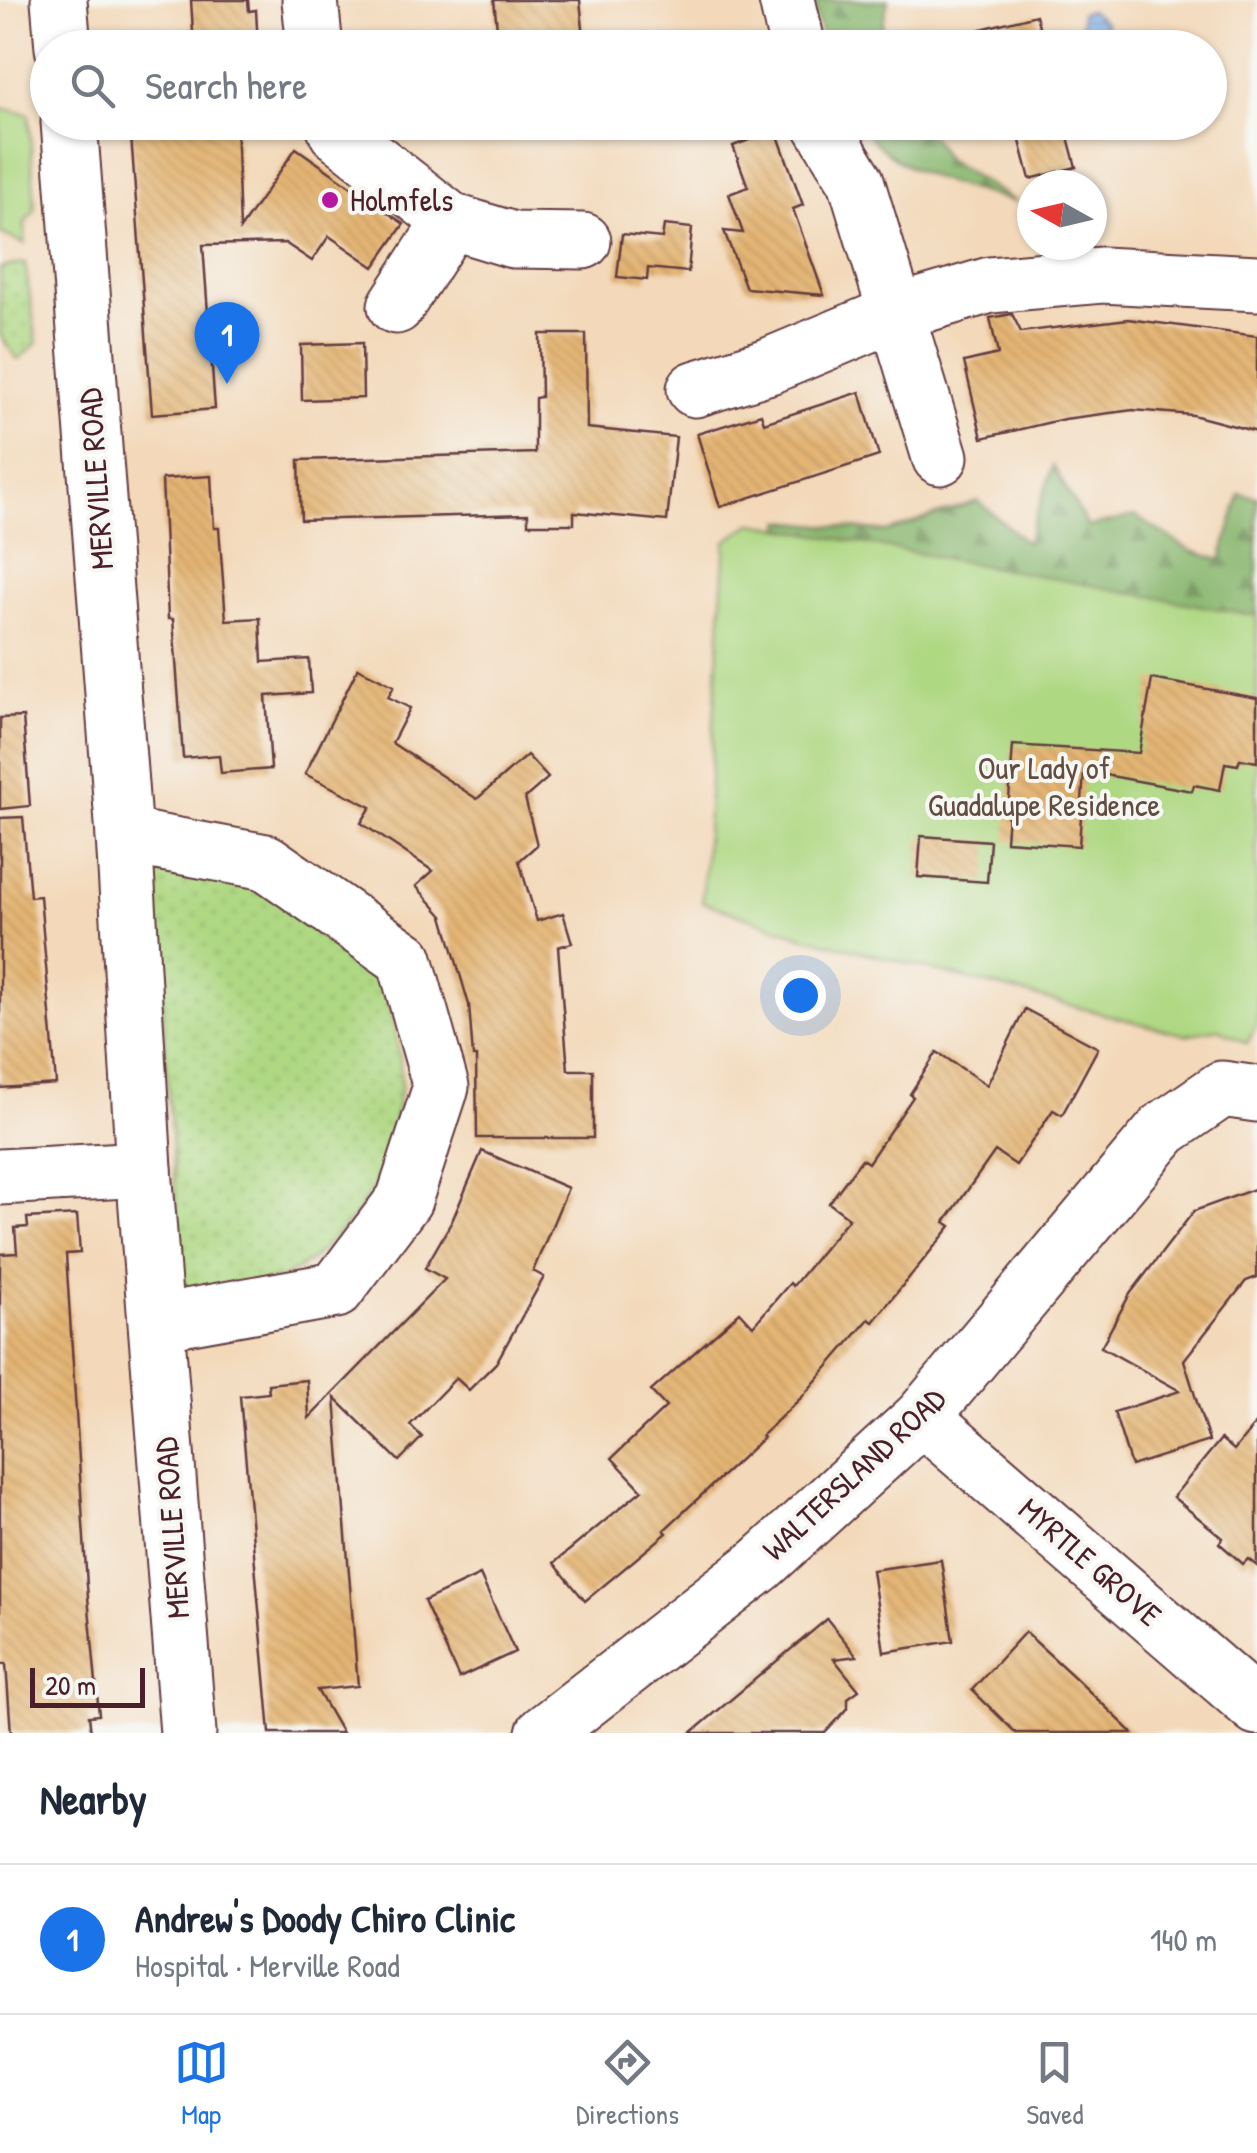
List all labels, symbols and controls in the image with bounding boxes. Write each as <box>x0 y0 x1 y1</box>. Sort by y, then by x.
search box <box>30 30 1227 140</box>
icon: search <box>65 58 120 113</box>
text: Search here <box>145 59 307 111</box>
north arrow <box>1017 170 1107 260</box>
place label: Holmfels <box>350 178 453 221</box>
marker: Holmfels <box>319 189 341 211</box>
pin: 1 <box>194 302 260 384</box>
street label: MERVILLE ROAD <box>68 387 123 571</box>
park label: Our Lady of Guadalupe Residence <box>928 746 1160 826</box>
your location <box>775 970 826 1021</box>
street label: WALTERSLAND ROAD <box>753 1377 955 1570</box>
street label: MERVILLE ROAD <box>144 1436 199 1620</box>
street label: MYRTLE GROVE <box>1010 1488 1171 1636</box>
scale bar <box>30 1663 145 1708</box>
text: 20 m <box>45 1666 96 1704</box>
text: Nearby <box>40 1770 147 1827</box>
text: Andrew's Doody Chiro Clinic <box>135 1892 515 1944</box>
text: 1 <box>67 1918 78 1961</box>
text: 140 m <box>1150 1918 1217 1961</box>
text: Hospital · Merville Road <box>135 1944 400 1987</box>
tab: Map <box>174 2035 229 2133</box>
tab: Directions <box>576 2035 679 2133</box>
tab: Saved <box>1026 2035 1083 2133</box>

